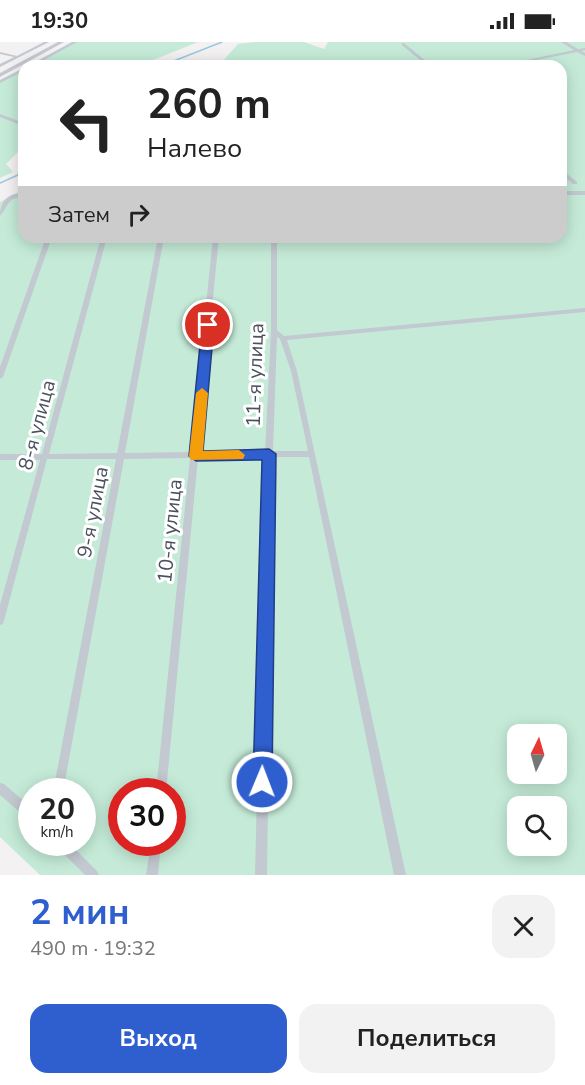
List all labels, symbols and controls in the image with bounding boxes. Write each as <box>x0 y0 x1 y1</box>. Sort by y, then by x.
text: 19:30 <box>30 6 88 36</box>
text: 260 m <box>147 76 271 133</box>
icon: left <box>48 84 126 162</box>
text: Налево <box>147 130 242 167</box>
icon: right <box>122 198 155 231</box>
text: Затем <box>48 200 110 230</box>
pin <box>182 299 233 350</box>
icon: arrive <box>191 308 224 341</box>
street label: 11-я улица <box>240 322 270 428</box>
street label: 8-я улица <box>12 377 62 473</box>
street label: 9-я улица <box>71 464 115 560</box>
street label: 10-я улица <box>151 478 189 584</box>
north arrow <box>507 724 567 784</box>
map controls <box>507 724 567 856</box>
position arrow <box>230 750 294 814</box>
speed limit sign: 30 <box>108 778 186 856</box>
text: 20 <box>39 789 75 830</box>
button: search <box>507 796 567 856</box>
text: km/h <box>40 822 74 842</box>
text: 2 мин <box>30 888 130 937</box>
button: close <box>492 895 555 958</box>
text: 490 m · 19:32 <box>30 935 156 962</box>
button: Выход <box>30 1004 287 1073</box>
button: Поделиться <box>299 1004 555 1073</box>

